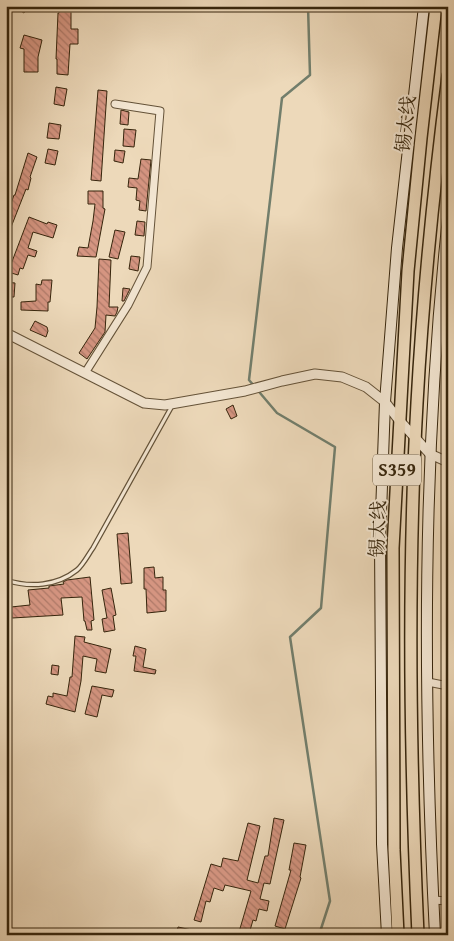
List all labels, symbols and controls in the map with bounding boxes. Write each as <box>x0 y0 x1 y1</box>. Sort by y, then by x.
street label: 锡太线 <box>388 94 422 154</box>
road number: S359 <box>373 454 421 486</box>
street label: 锡太线 <box>362 500 392 558</box>

